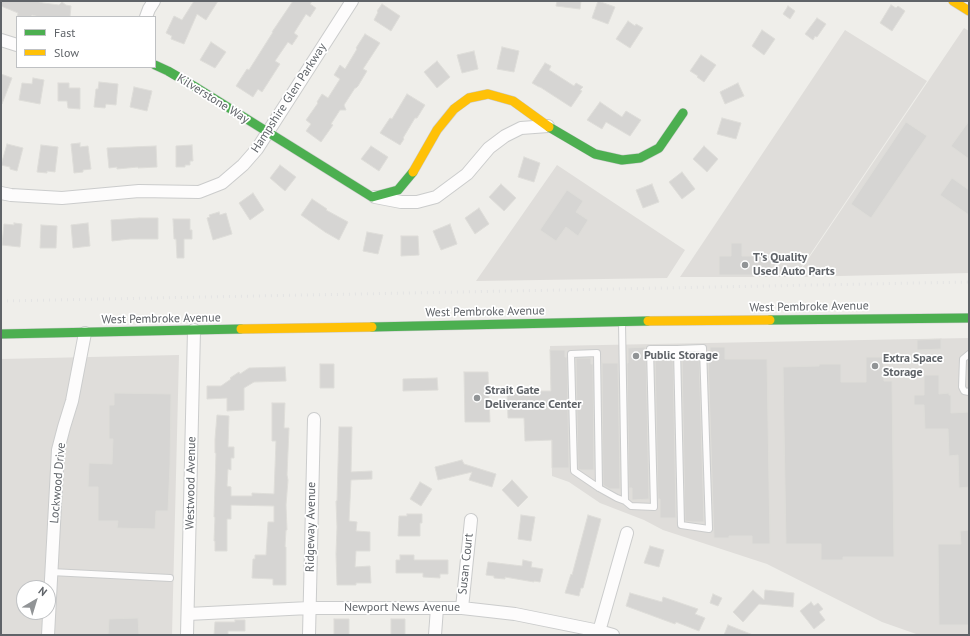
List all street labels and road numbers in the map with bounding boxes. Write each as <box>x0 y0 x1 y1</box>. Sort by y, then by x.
street label: Hampshire Glen Parkway <box>248 41 330 155</box>
street label: Kilverstone Way <box>174 71 252 127</box>
street label: West Pembroke Avenue <box>749 299 869 315</box>
street label: West Pembroke Avenue <box>425 304 545 320</box>
street label: West Pembroke Avenue <box>101 311 221 327</box>
street label: Westwood Avenue <box>183 436 199 530</box>
street label: Lockwood Drive <box>47 442 69 524</box>
street label: Ridgeway Avenue <box>303 482 319 572</box>
street label: Susan Court <box>456 533 476 595</box>
street label: Newport News Avenue <box>344 601 460 615</box>

